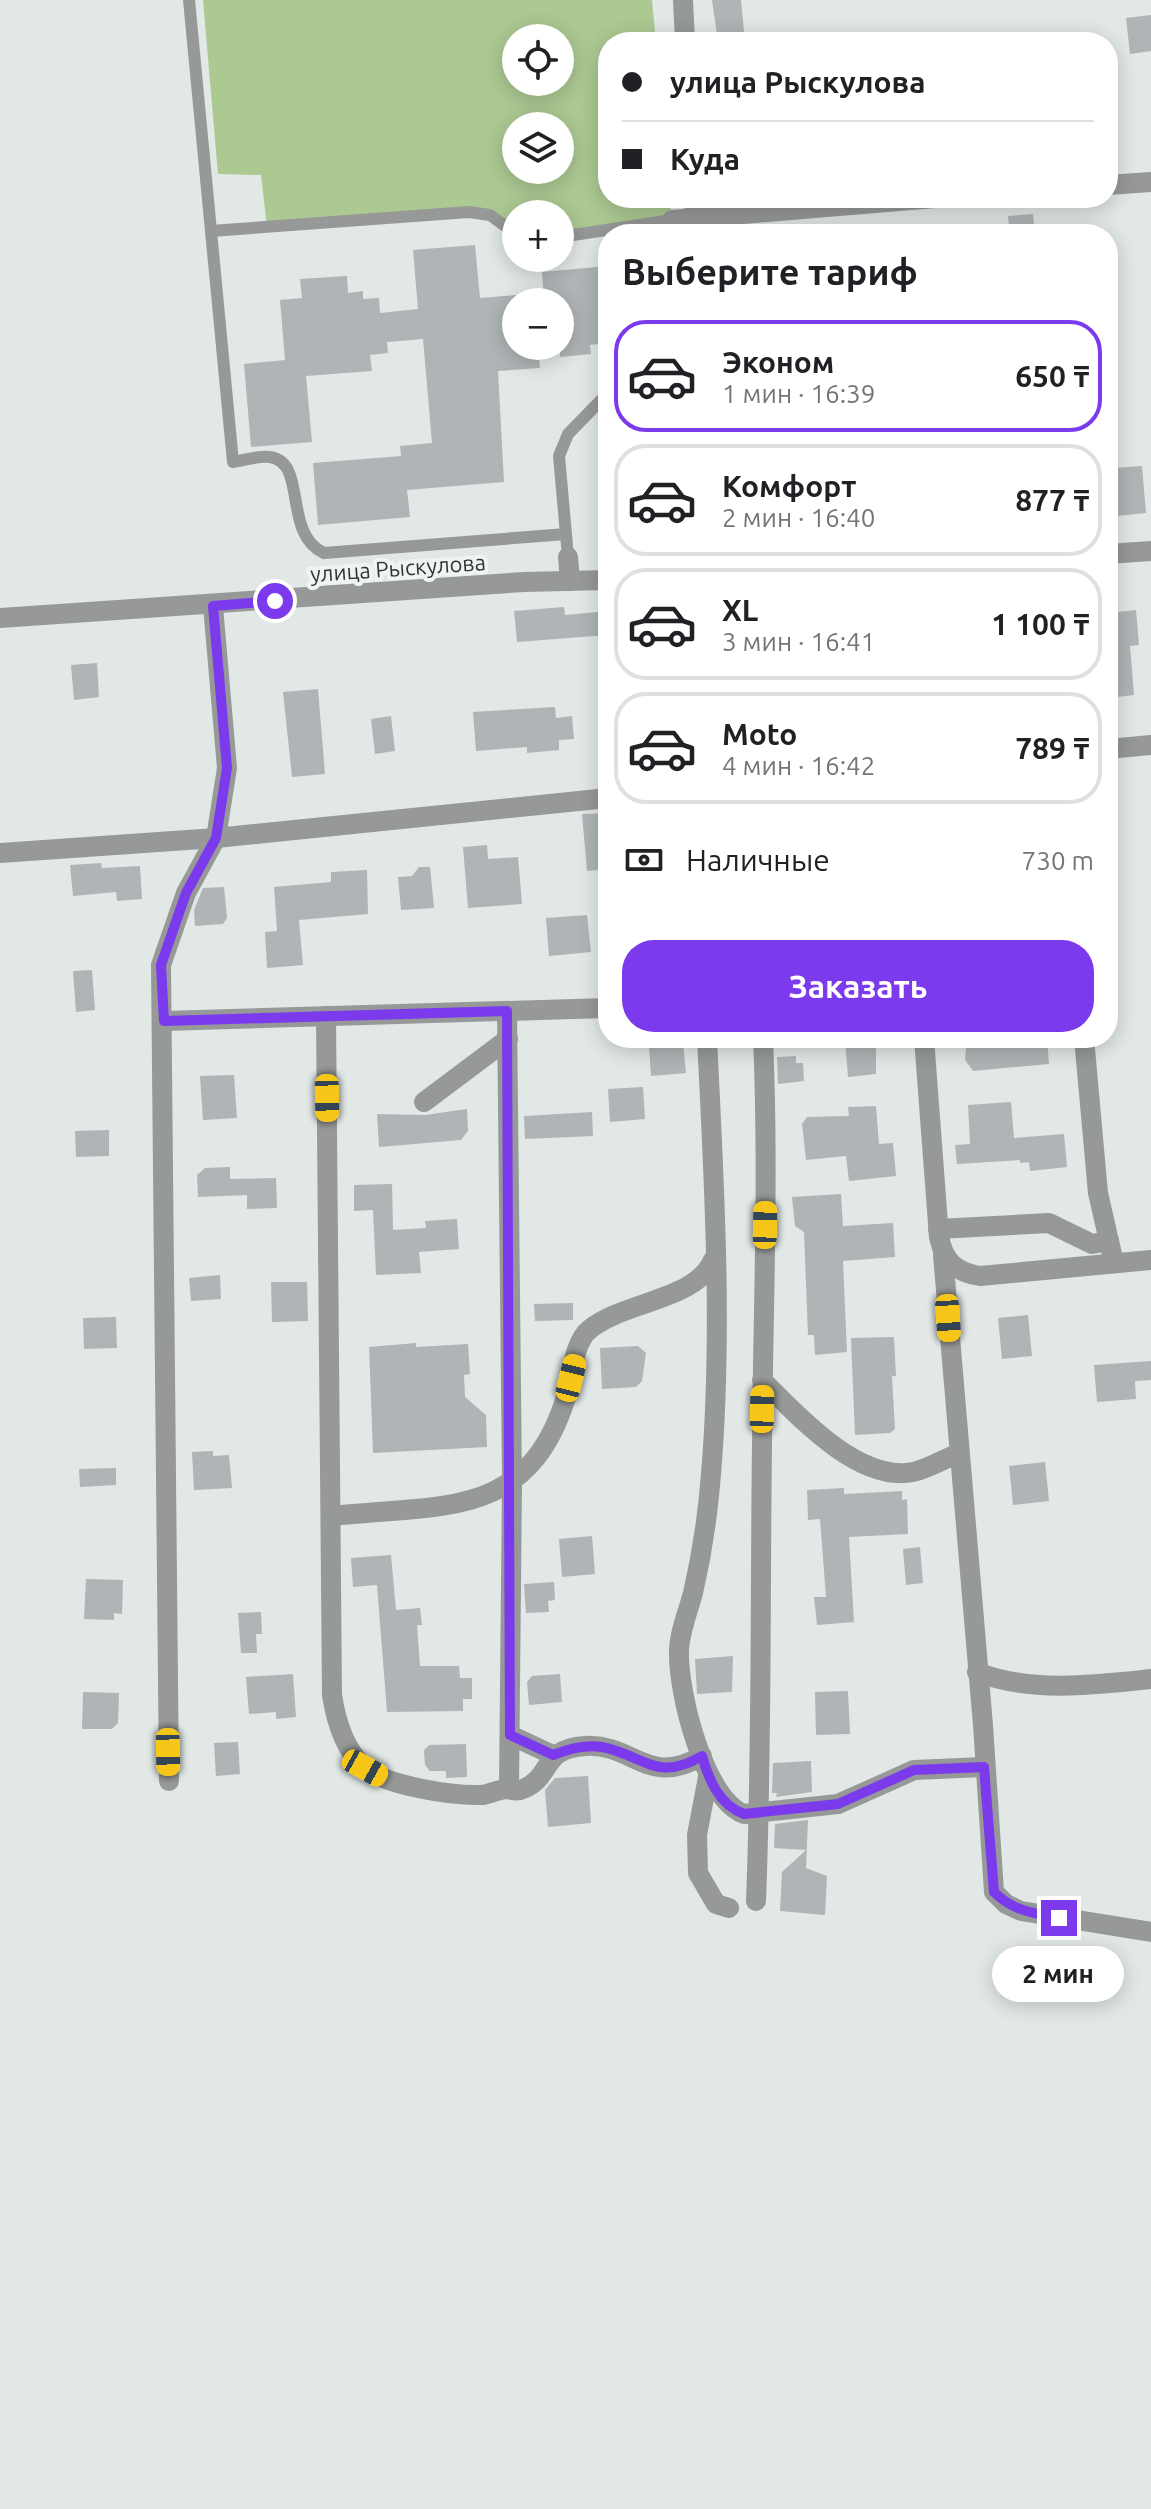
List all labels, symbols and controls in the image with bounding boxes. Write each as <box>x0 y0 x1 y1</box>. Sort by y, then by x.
map controls <box>502 24 574 360</box>
button: locate <box>502 24 574 96</box>
text: улица Рыскулова <box>670 65 925 99</box>
button: layers <box>502 112 574 184</box>
text: Куда <box>670 142 740 176</box>
button: + <box>502 200 574 272</box>
text: Выберите тариф <box>622 251 918 292</box>
button: − <box>502 288 574 360</box>
icon: car <box>626 340 698 412</box>
text: Эконом <box>722 345 834 379</box>
text: 650 ₸ <box>1015 359 1090 393</box>
text: 1 мин · 16:39 <box>722 379 875 408</box>
icon: car <box>626 464 698 536</box>
text: Комфорт <box>722 469 856 503</box>
text: 877 ₸ <box>1015 483 1090 517</box>
text: 2 мин · 16:40 <box>722 503 875 532</box>
street label: улица Рыскулова <box>309 549 487 586</box>
route start <box>257 583 293 619</box>
icon: car <box>626 588 698 660</box>
text: XL <box>722 593 758 627</box>
text: 1 100 ₸ <box>991 607 1090 641</box>
text: 3 мин · 16:41 <box>722 627 875 656</box>
icon: car <box>626 712 698 784</box>
text: Moto <box>722 717 797 751</box>
text: 789 ₸ <box>1015 731 1090 765</box>
text: 4 мин · 16:42 <box>722 751 875 780</box>
icon: cash <box>622 838 666 882</box>
text: Наличные <box>686 843 830 877</box>
text: 730 m <box>1022 846 1094 875</box>
button: Заказать <box>622 940 1094 1032</box>
car <box>315 1074 339 1122</box>
car <box>753 1201 777 1249</box>
car <box>934 1293 962 1343</box>
car <box>554 1352 588 1404</box>
car <box>750 1385 774 1433</box>
car <box>156 1728 180 1776</box>
car <box>338 1746 392 1790</box>
route end <box>1041 1900 1077 1936</box>
callout: 2 мин <box>993 1946 1125 2002</box>
text: 2 мин <box>1022 1959 1094 1988</box>

